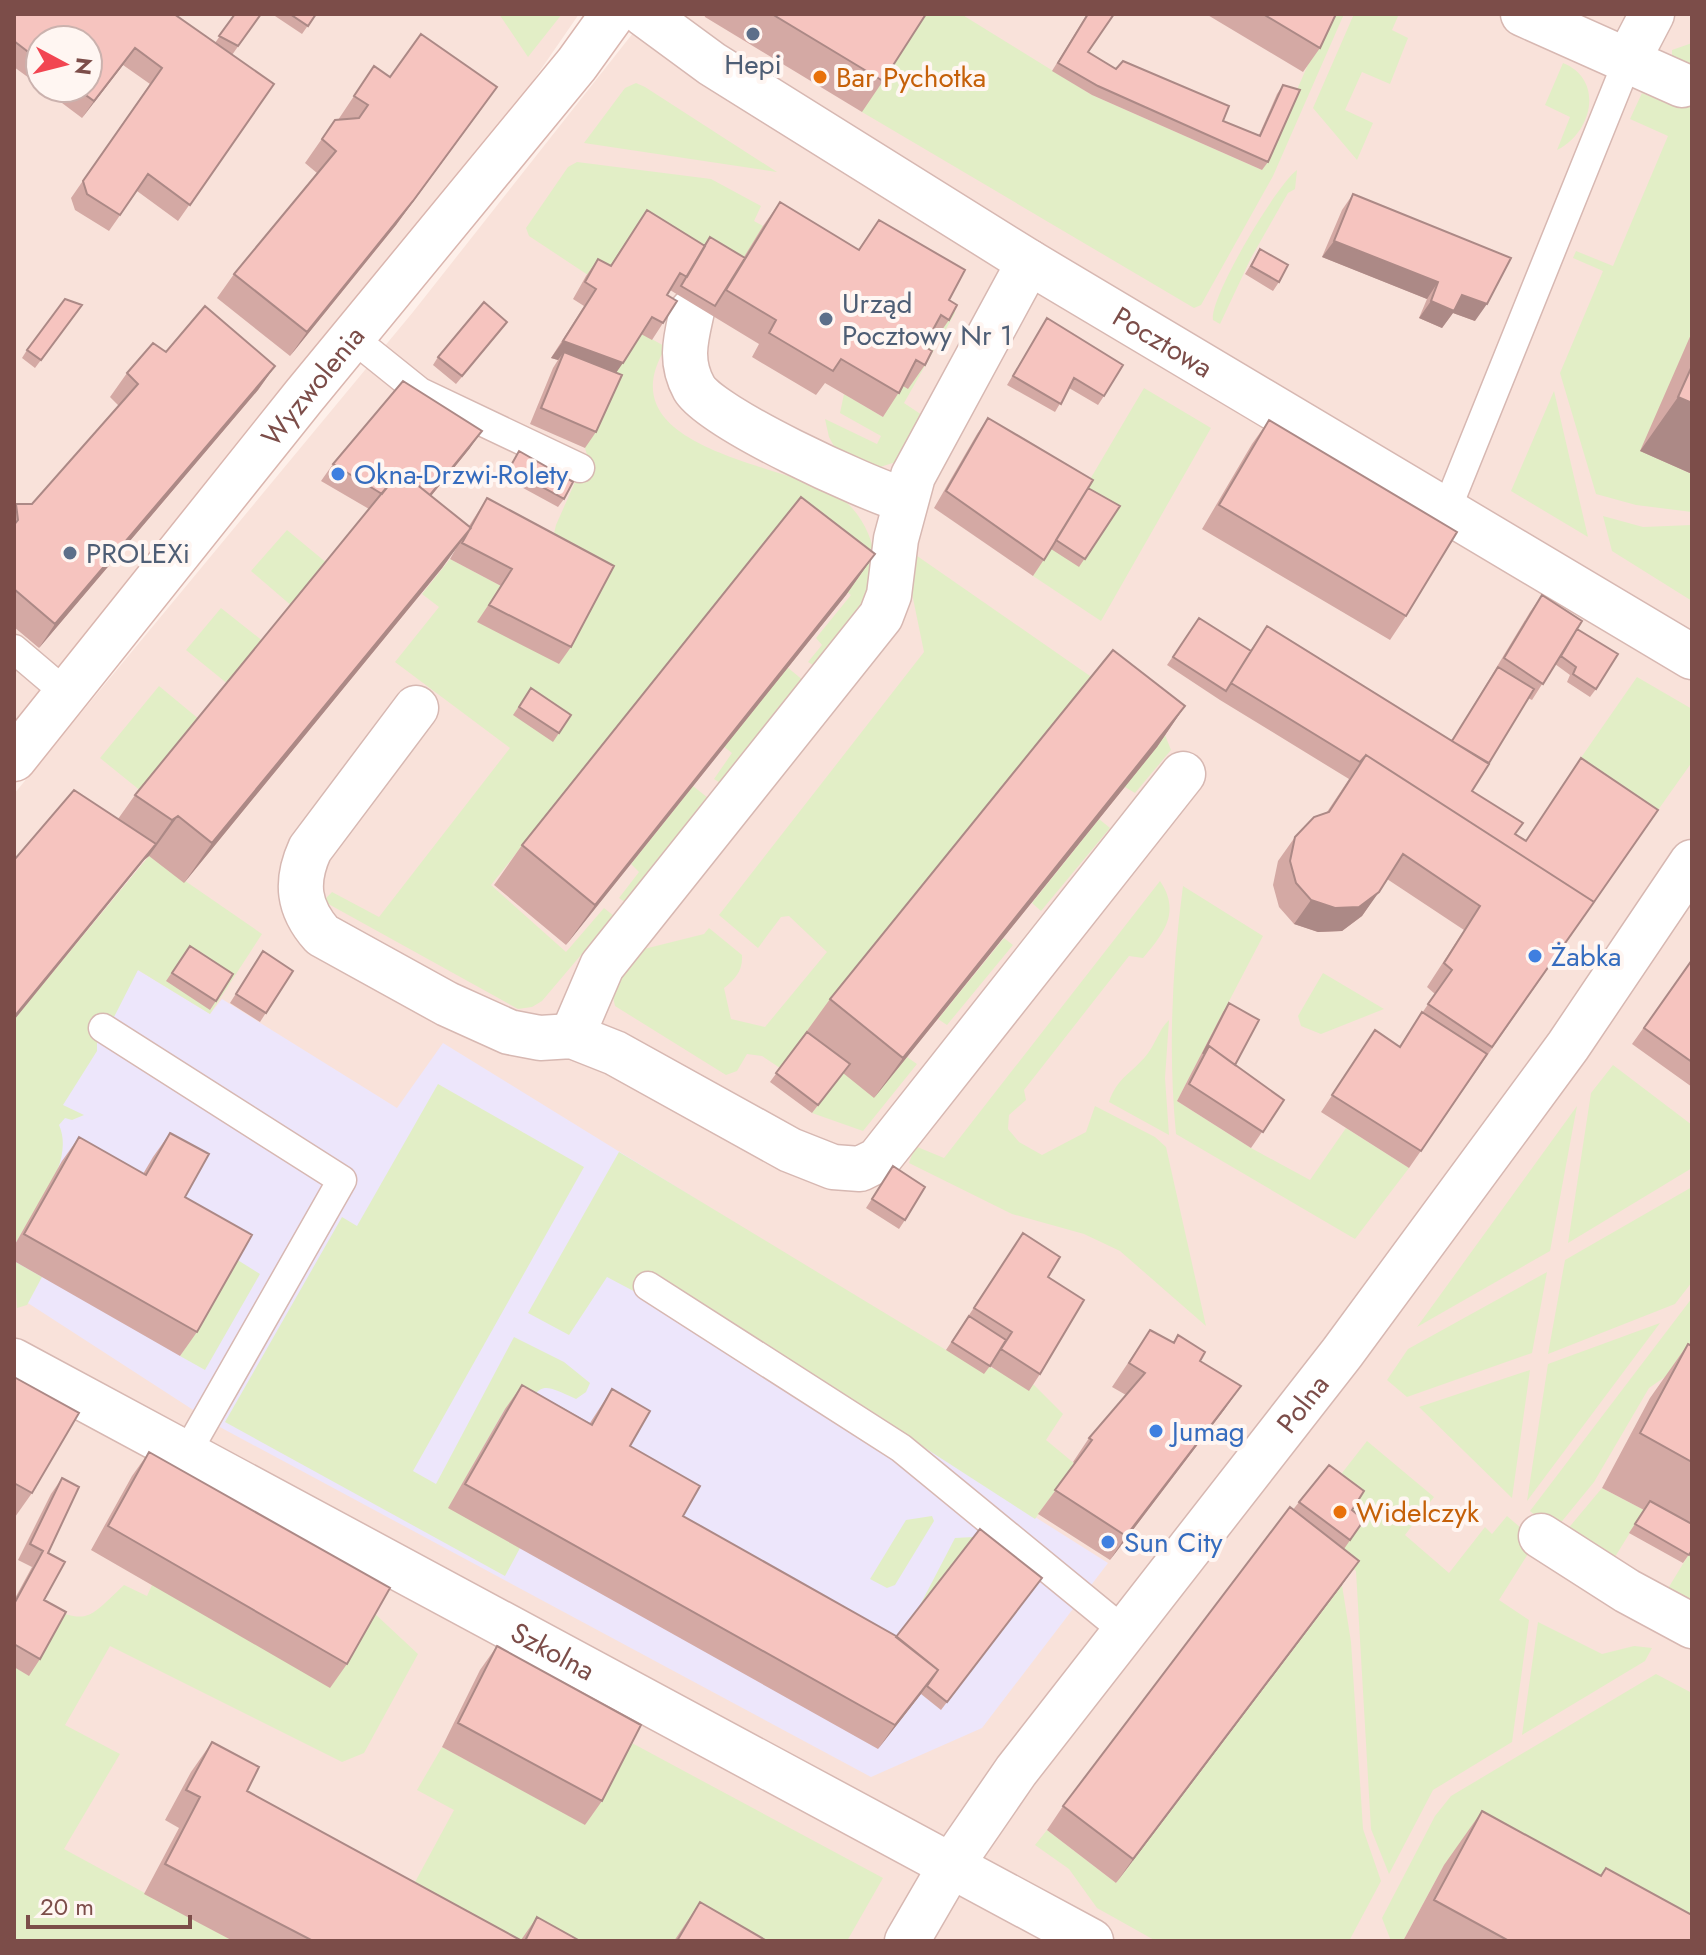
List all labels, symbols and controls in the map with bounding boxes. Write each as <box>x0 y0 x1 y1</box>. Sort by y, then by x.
north arrow <box>24 24 104 104</box>
marker: Hepi <box>744 25 762 43</box>
place label: Hepi <box>724 44 782 85</box>
text: N <box>67 56 101 77</box>
place label: Bar Pychotka <box>836 57 986 98</box>
marker: Bar Pychotka <box>811 68 829 86</box>
place label: Urząd Pocztowy Nr 1 <box>842 283 1013 356</box>
street label: Pocztowa <box>1105 296 1221 388</box>
marker: Urząd Pocztowy Nr 1 <box>817 310 835 328</box>
street label: Wyzwolenia <box>251 317 374 455</box>
place label: Okna-Drzwi-Rolety <box>354 454 569 495</box>
marker: Okna-Drzwi-Rolety <box>329 465 347 483</box>
place label: PROLEXi <box>86 533 190 574</box>
marker: PROLEXi <box>61 544 79 562</box>
place label: Żabka <box>1551 936 1621 977</box>
marker: Żabka <box>1526 947 1544 965</box>
street label: Polna <box>1267 1366 1339 1442</box>
place label: Jumag <box>1168 1411 1245 1452</box>
marker: Jumag <box>1147 1422 1165 1440</box>
place label: Widelczyk <box>1356 1492 1480 1533</box>
marker: Widelczyk <box>1331 1503 1349 1521</box>
place label: Sun City <box>1124 1522 1223 1563</box>
marker: Sun City <box>1099 1533 1117 1551</box>
street label: Szkolna <box>503 1612 602 1691</box>
scale bar <box>28 1879 190 1929</box>
text: 20 m <box>40 1889 94 1924</box>

